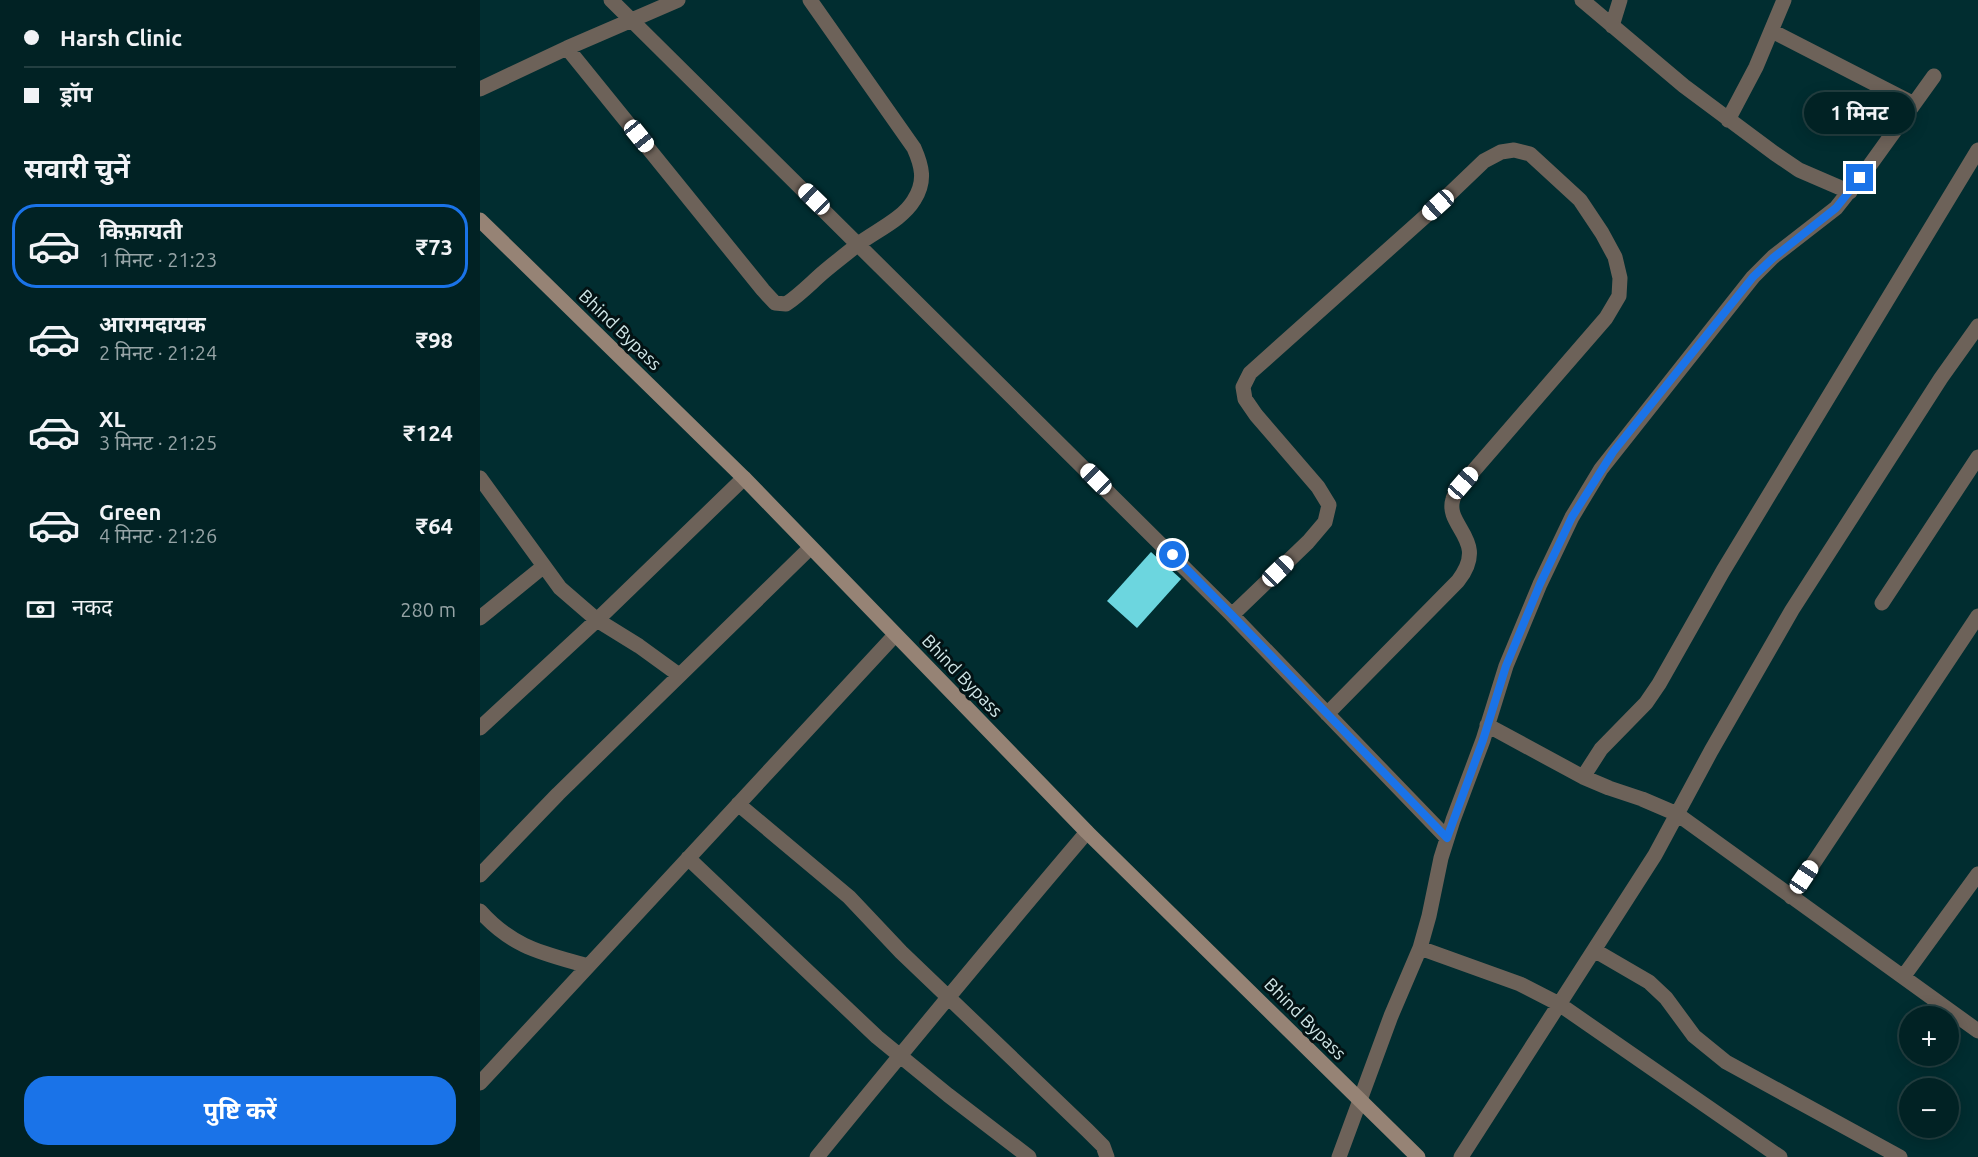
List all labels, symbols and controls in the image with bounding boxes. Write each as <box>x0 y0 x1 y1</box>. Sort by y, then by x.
text: Harsh Clinic <box>60 25 182 50</box>
text: ड्रॉप <box>60 81 93 106</box>
callout: 1 मिनट <box>1804 91 1916 133</box>
text: 1 मिनट <box>1831 101 1889 124</box>
car <box>621 116 657 156</box>
text: सवारी चुनें <box>24 153 130 183</box>
route end <box>1846 164 1873 191</box>
car <box>795 180 833 218</box>
car <box>1419 186 1457 224</box>
text: किफ़ायती <box>99 218 183 243</box>
icon: car <box>27 219 81 273</box>
text: ₹73 <box>416 234 453 259</box>
text: 1 मिनट · 21:23 <box>99 248 217 271</box>
street label: Bhind Bypass <box>575 285 666 374</box>
text: आरामदायक <box>99 311 206 336</box>
icon: car <box>27 312 81 366</box>
text: ₹98 <box>416 327 453 352</box>
text: 2 मिनट · 21:24 <box>99 341 217 364</box>
icon: car <box>27 405 81 459</box>
text: XL <box>99 406 126 431</box>
text: ₹124 <box>403 420 453 445</box>
text: 3 मिनट · 21:25 <box>99 431 217 454</box>
car <box>1077 460 1115 498</box>
car <box>1444 464 1482 502</box>
icon: car <box>27 498 81 552</box>
text: Green <box>99 499 161 524</box>
text: ₹64 <box>416 513 453 538</box>
text: 4 मिनट · 21:26 <box>99 524 217 547</box>
route start <box>1159 541 1186 568</box>
car <box>1259 552 1297 590</box>
icon: cash <box>24 593 57 626</box>
text: नकद <box>72 594 113 619</box>
text: 280 m <box>400 598 456 621</box>
street label: Bhind Bypass <box>919 630 1007 721</box>
car <box>1786 857 1822 897</box>
street label: Bhind Bypass <box>1261 974 1351 1063</box>
map controls <box>1899 1006 1959 1138</box>
button: + <box>1899 1006 1959 1066</box>
button: पुष्टि करें <box>24 1076 456 1145</box>
button: − <box>1899 1078 1959 1138</box>

